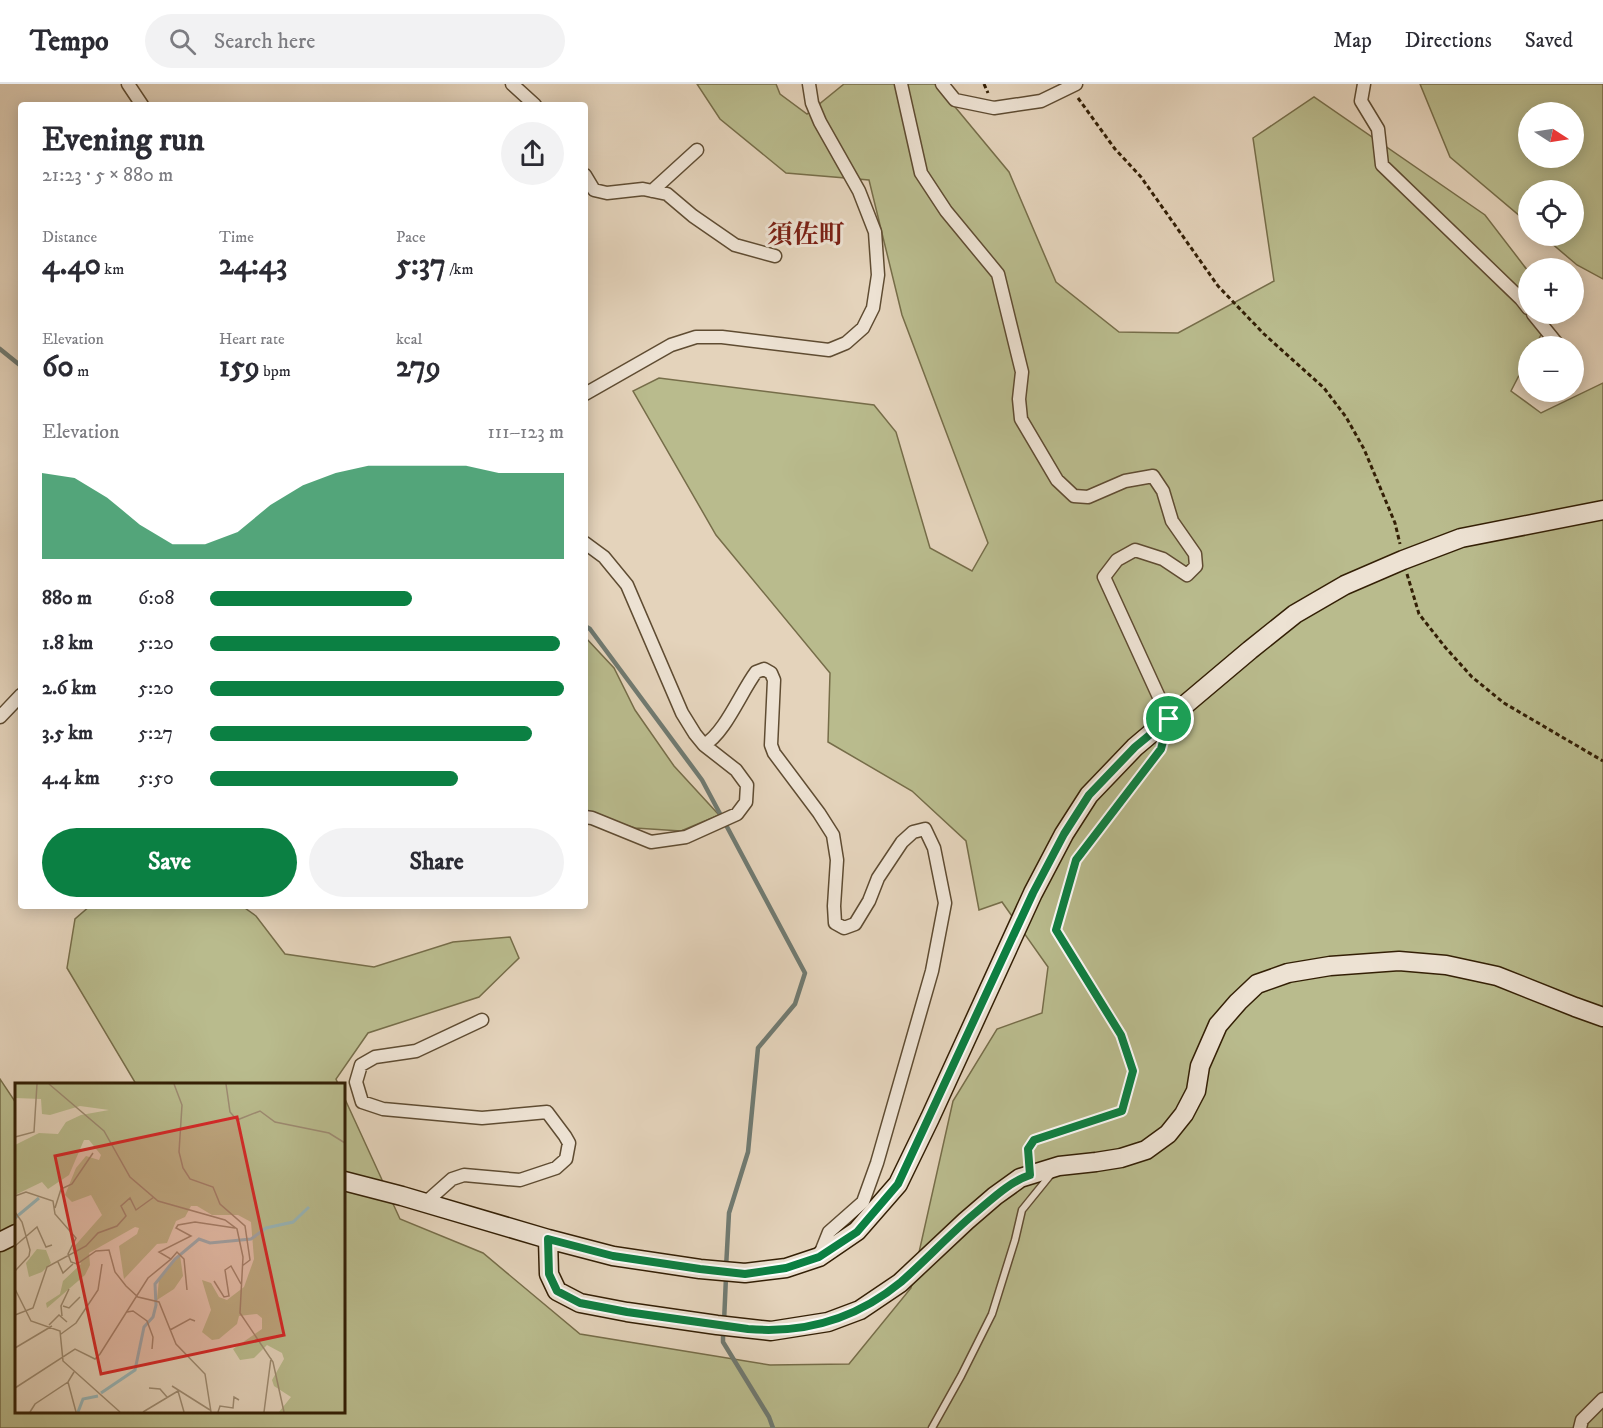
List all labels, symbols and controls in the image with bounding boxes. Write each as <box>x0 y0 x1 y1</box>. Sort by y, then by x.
search box <box>145 14 565 68</box>
text: Tempo <box>30 24 109 59</box>
icon: search <box>166 25 199 58</box>
text: Search here <box>214 28 315 55</box>
text: Map <box>1333 28 1372 54</box>
text: Directions <box>1405 28 1492 54</box>
text: Saved <box>1525 28 1573 54</box>
north arrow <box>1518 102 1584 168</box>
map controls <box>1518 102 1584 402</box>
text: Evening run <box>42 120 204 161</box>
button: share <box>501 122 564 185</box>
text: 21:23 · 5 × 880 m <box>42 163 173 188</box>
button: locate <box>1518 180 1584 246</box>
district label: 須佐町 <box>767 219 845 252</box>
text: Distance <box>42 227 97 247</box>
text: Time <box>219 227 254 247</box>
text: Pace <box>396 227 426 247</box>
text: 4.40 <box>42 247 101 284</box>
text: 24:43 <box>219 247 287 284</box>
text: 5:37 <box>396 247 446 284</box>
button: + <box>1518 258 1584 324</box>
text: km <box>101 259 124 279</box>
text: /km <box>446 259 473 279</box>
text: Elevation <box>42 329 104 349</box>
text: Heart rate <box>219 329 285 349</box>
text: kcal <box>396 329 422 349</box>
button: − <box>1518 336 1584 402</box>
text: 60 <box>42 349 74 386</box>
text: 159 <box>219 349 260 386</box>
text: 279 <box>396 349 441 386</box>
text: m <box>74 361 89 381</box>
text: bpm <box>260 361 291 381</box>
text: Elevation <box>42 420 119 445</box>
text: 111–123 m <box>487 420 564 445</box>
text: 880 m <box>42 586 92 611</box>
text: 6:08 <box>138 586 174 611</box>
text: 1.8 km <box>42 631 93 656</box>
text: 5:20 <box>138 631 174 656</box>
text: 2.6 km <box>42 676 97 701</box>
text: 5:20 <box>138 676 174 701</box>
pin <box>1143 693 1194 744</box>
icon: arrive <box>1152 702 1185 735</box>
text: 3.5 km <box>42 721 93 746</box>
text: 5:27 <box>138 721 173 746</box>
text: 4.4 km <box>42 766 100 791</box>
text: 5:50 <box>138 766 174 791</box>
button: Save <box>42 828 297 897</box>
button: Share <box>309 828 564 897</box>
inset map <box>15 1083 345 1413</box>

